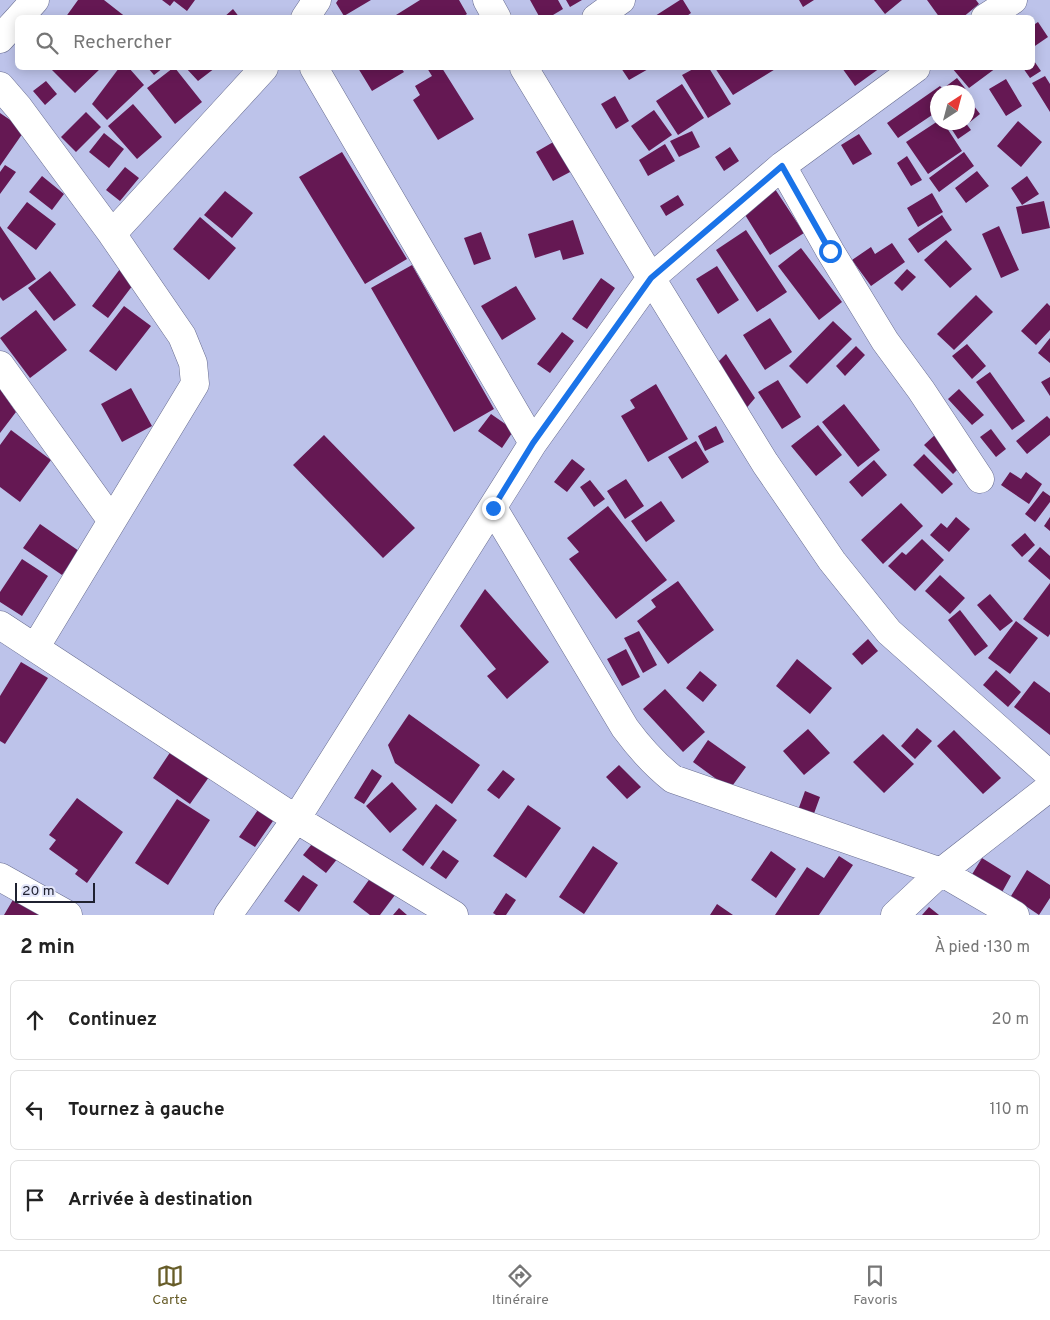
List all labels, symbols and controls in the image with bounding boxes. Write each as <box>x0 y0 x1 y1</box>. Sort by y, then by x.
search box <box>15 15 1035 70</box>
icon: search <box>33 29 61 57</box>
text: Rechercher <box>73 31 172 55</box>
north arrow <box>930 85 975 130</box>
route start <box>819 240 842 263</box>
route end <box>482 497 505 520</box>
scale bar <box>15 880 95 903</box>
text: 20 m <box>22 883 55 900</box>
text: 2 min <box>20 934 75 961</box>
text: À pied · 130 m <box>934 938 1030 958</box>
icon: ahead <box>21 1006 49 1034</box>
text: Continuez <box>68 1008 157 1032</box>
text: 20 m <box>992 1010 1029 1030</box>
icon: left <box>21 1096 49 1124</box>
text: Tournez à gauche <box>68 1098 225 1122</box>
text: 110 m <box>989 1100 1029 1120</box>
icon: arrive <box>21 1186 49 1214</box>
text: Arrivée à destination <box>68 1188 253 1212</box>
tab: Carte <box>152 1262 187 1309</box>
tab: Itinéraire <box>492 1262 549 1309</box>
tab: Favoris <box>853 1262 898 1309</box>

